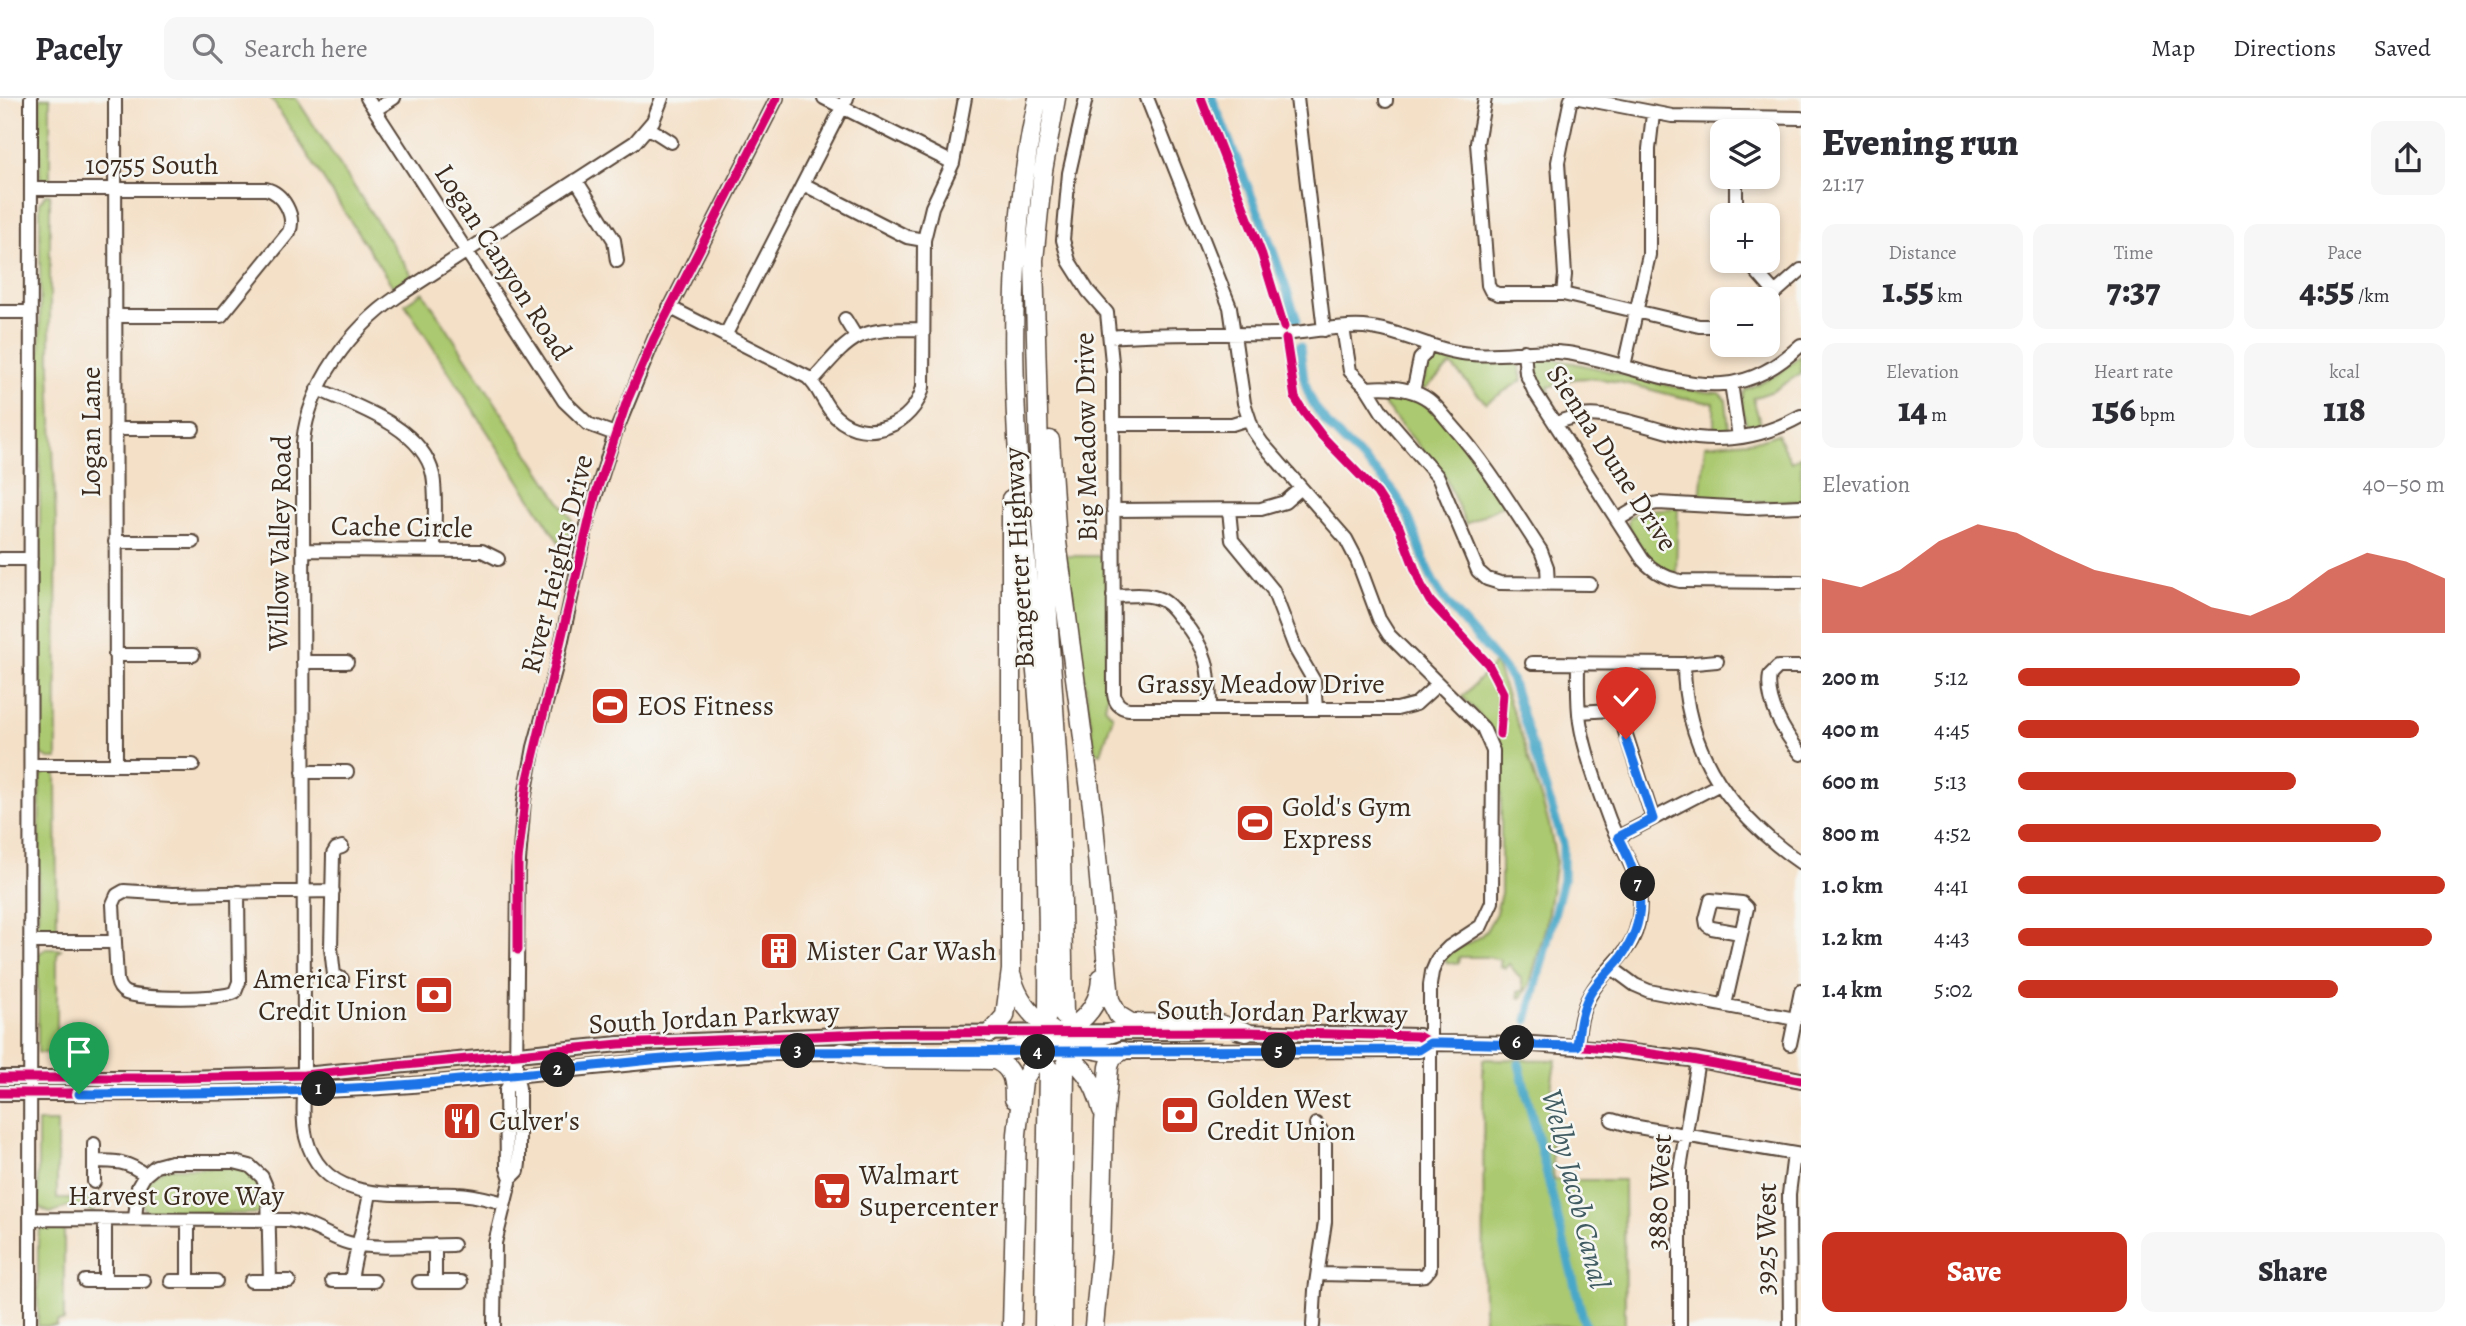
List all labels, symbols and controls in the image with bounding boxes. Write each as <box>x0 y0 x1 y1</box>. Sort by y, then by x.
search box <box>164 17 654 80</box>
text: Pacely <box>35 26 122 71</box>
icon: search <box>188 29 226 67</box>
text: Search here <box>244 31 368 66</box>
text: Map <box>2151 32 2195 64</box>
text: Directions <box>2233 32 2336 64</box>
text: Saved <box>2374 32 2431 64</box>
text: Evening run <box>1822 116 2019 168</box>
map controls <box>1710 119 1780 357</box>
button: layers <box>1710 119 1780 189</box>
button: share <box>2371 121 2445 195</box>
street label: 10755 South <box>85 146 219 184</box>
street label: Logan Canyon Road <box>425 157 581 368</box>
text: 21:17 <box>1822 168 1864 199</box>
button: + <box>1710 203 1780 273</box>
text: Distance <box>1888 240 1957 266</box>
text: Time <box>2114 240 2153 266</box>
text: Pace <box>2327 240 2362 266</box>
text: 1.55 <box>1882 266 1934 314</box>
text: 7:37 <box>2107 266 2160 314</box>
text: 4:55 <box>2299 266 2354 314</box>
text: km <box>1934 283 1963 309</box>
text: /km <box>2354 283 2390 309</box>
button: − <box>1710 287 1780 357</box>
street label: Big Meadow Drive <box>1065 332 1107 542</box>
street label: Sienna Dune Drive <box>1537 357 1687 559</box>
text: Elevation <box>1886 359 1959 385</box>
text: Heart rate <box>2094 359 2173 385</box>
text: kcal <box>2329 359 2360 385</box>
street label: Logan Lane <box>72 367 110 497</box>
text: 14 <box>1898 385 1928 433</box>
text: 156 <box>2092 385 2136 433</box>
text: 118 <box>2323 385 2366 433</box>
text: m <box>1928 402 1947 428</box>
text: bpm <box>2136 402 2175 428</box>
street label: Willow Valley Road <box>259 434 301 652</box>
street label: Bangerter Highway <box>994 446 1044 670</box>
street label: River Heights Drive <box>511 451 603 677</box>
text: Elevation <box>1822 469 1910 500</box>
text: 40–50 m <box>2362 469 2445 500</box>
street label: Cache Circle <box>331 507 473 547</box>
text: 200 m <box>1822 662 1880 693</box>
text: 5:12 <box>1934 662 1968 693</box>
street label: Grassy Meadow Drive <box>1137 665 1385 703</box>
pin <box>1596 667 1656 739</box>
icon: check <box>1607 678 1645 716</box>
sports icon: EOS Fitness <box>589 685 631 727</box>
place label: EOS Fitness <box>637 687 774 725</box>
text: 400 m <box>1822 714 1879 745</box>
text: 4:45 <box>1934 714 1970 745</box>
text: 600 m <box>1822 766 1879 797</box>
text: 5:13 <box>1934 766 1967 797</box>
place label: Gold's Gym Express <box>1282 788 1412 858</box>
sports icon: Gold's Gym Express <box>1234 802 1276 844</box>
text: 800 m <box>1822 818 1879 849</box>
text: 4:52 <box>1934 818 1971 849</box>
pin: 7 <box>1620 866 1656 902</box>
text: 7 <box>1633 870 1642 896</box>
text: 1.0 km <box>1822 870 1883 901</box>
text: 4:41 <box>1934 870 1968 901</box>
text: 1.2 km <box>1822 922 1883 953</box>
text: 4:43 <box>1934 922 1970 953</box>
building icon: Mister Car Wash <box>758 930 800 972</box>
place label: Mister Car Wash <box>806 932 997 970</box>
place label: America First Credit Union <box>253 960 407 1030</box>
bank icon: America First Credit Union <box>413 974 455 1016</box>
text: 1.4 km <box>1822 974 1883 1005</box>
text: 5:02 <box>1934 974 1973 1005</box>
street label: South Jordan Parkway <box>1156 991 1409 1033</box>
street label: South Jordan Parkway <box>587 992 841 1044</box>
pin <box>49 1022 109 1094</box>
pin: 6 <box>1500 1026 1534 1060</box>
text: 6 <box>1512 1029 1521 1055</box>
icon: arrive <box>60 1033 98 1071</box>
pin: 3 <box>780 1034 816 1068</box>
pin: 4 <box>1020 1034 1056 1070</box>
pin: 5 <box>1262 1034 1296 1068</box>
text: 3 <box>793 1037 802 1063</box>
text: 5 <box>1274 1037 1283 1063</box>
text: 4 <box>1033 1038 1042 1064</box>
pin: 2 <box>540 1052 576 1088</box>
text: 2 <box>553 1056 562 1082</box>
pin: 1 <box>302 1072 336 1107</box>
text: 1 <box>315 1075 322 1101</box>
place label: Golden West Credit Union <box>1207 1080 1356 1150</box>
water label: Welby Jacob Canal <box>1532 1085 1620 1293</box>
bank icon: Golden West Credit Union <box>1159 1094 1201 1136</box>
restaurant icon: Culver's <box>441 1100 483 1142</box>
place label: Culver's <box>489 1102 580 1140</box>
street label: 3880 West <box>1637 1133 1681 1251</box>
place label: Walmart Supercenter <box>858 1156 999 1226</box>
supermarket icon: Walmart Supercenter <box>811 1170 853 1212</box>
street label: Harvest Grove Way <box>68 1177 285 1215</box>
street label: 3925 West <box>1746 1183 1786 1295</box>
button: Save <box>1822 1232 2127 1312</box>
button: Share <box>2141 1232 2445 1312</box>

